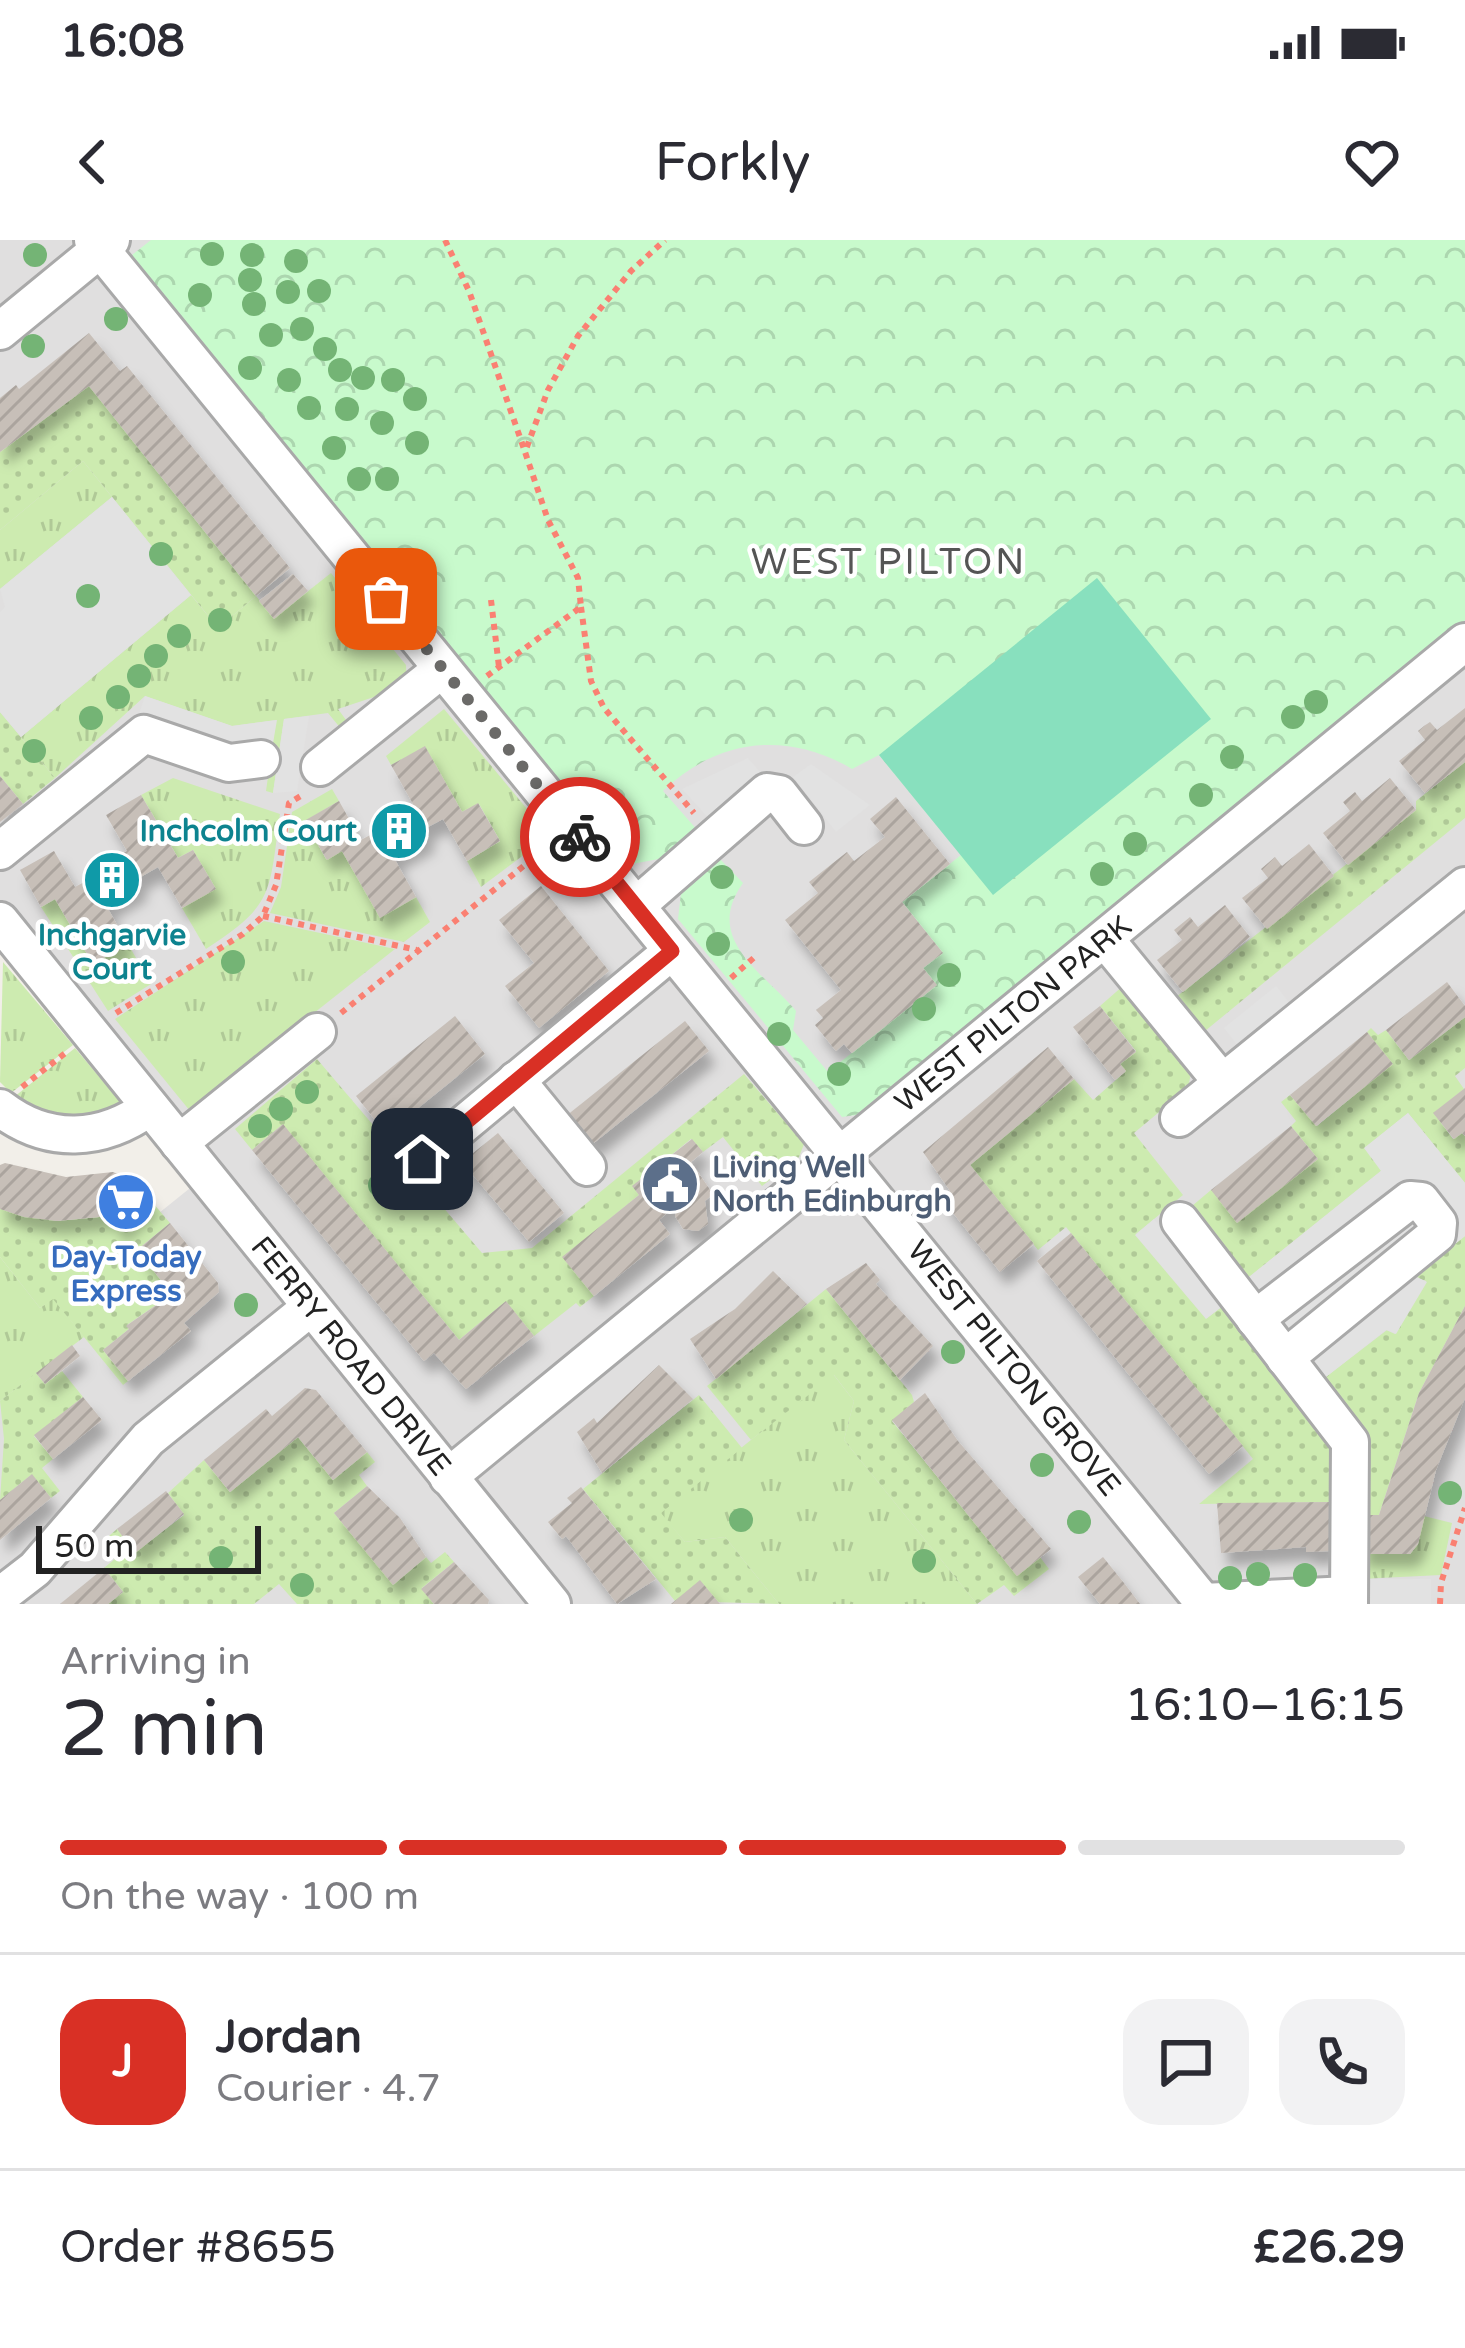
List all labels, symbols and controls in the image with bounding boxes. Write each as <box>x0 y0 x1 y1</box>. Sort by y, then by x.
text: 16:08 <box>60 15 185 69</box>
icon: back <box>60 129 126 195</box>
icon: heart <box>1339 129 1405 195</box>
text: Forkly <box>654 130 811 195</box>
district label: WEST PILTON <box>751 541 1027 584</box>
pin <box>335 548 437 650</box>
icon: bag <box>353 566 419 632</box>
courier <box>520 777 640 897</box>
building icon: Inchcolm Court <box>368 800 430 862</box>
icon: bike <box>547 804 613 870</box>
place label: Inchcolm Court <box>139 813 358 850</box>
building icon: Inchgarvie Court <box>81 849 143 911</box>
street label: WEST PILTON PARK <box>888 908 1139 1121</box>
place label: Inchgarvie Court <box>38 917 186 988</box>
pin <box>371 1108 473 1210</box>
icon: home <box>389 1126 455 1192</box>
place label: Living Well North Edinburgh <box>712 1149 952 1220</box>
public building icon: Living Well North Edinburgh <box>639 1153 701 1215</box>
supermarket icon: Day-Today Express <box>95 1171 157 1233</box>
street label: FERRY ROAD DRIVE <box>243 1229 459 1484</box>
street label: WEST PILTON GROVE <box>899 1233 1128 1504</box>
place label: Day-Today Express <box>50 1239 202 1310</box>
scale bar <box>36 1520 261 1573</box>
text: 50 m <box>54 1527 134 1566</box>
text: Arriving in <box>60 1638 251 1685</box>
text: 16:10–16:15 <box>1125 1679 1405 1733</box>
text: 2 min <box>60 1683 268 1777</box>
text: On the way · 100 m <box>60 1873 419 1920</box>
button: chat <box>1123 1999 1249 2125</box>
button: phone <box>1279 1999 1405 2125</box>
text: Jordan <box>216 2011 362 2065</box>
text: J <box>113 2035 133 2089</box>
text: Courier · 4.7 <box>216 2065 441 2112</box>
text: Order #8655 <box>60 2221 336 2275</box>
text: £26.29 <box>1253 2221 1405 2275</box>

